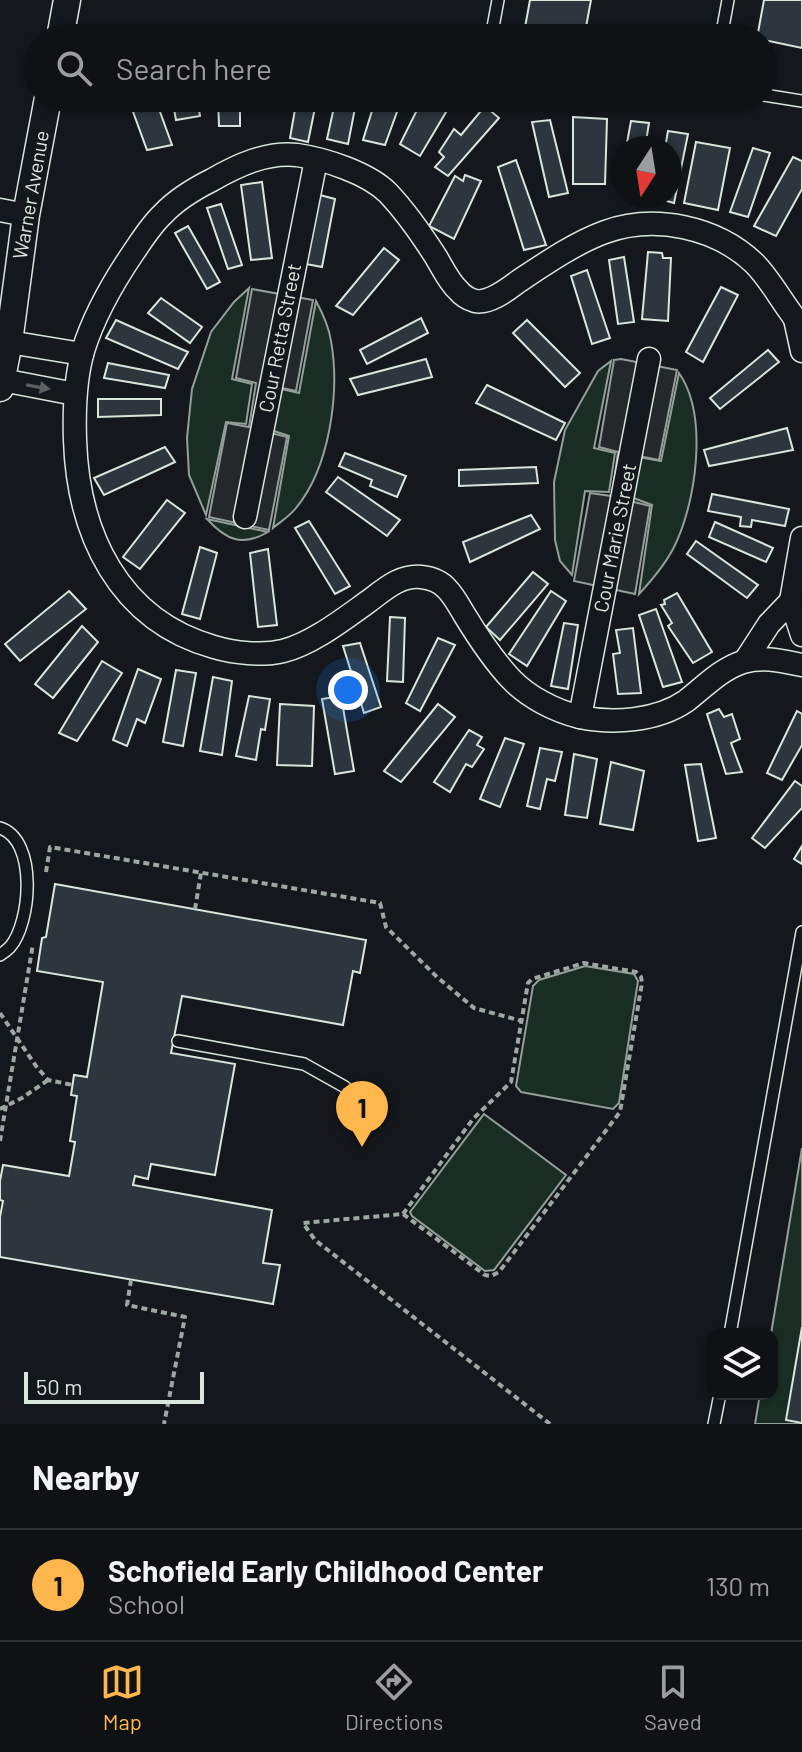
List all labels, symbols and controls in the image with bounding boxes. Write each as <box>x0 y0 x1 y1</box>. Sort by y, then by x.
search box <box>24 24 778 112</box>
icon: search <box>52 46 96 90</box>
text: Search here <box>116 50 272 86</box>
street label: Warner Avenue <box>7 129 53 261</box>
north arrow <box>610 136 682 208</box>
street label: Cour Retta Street <box>253 261 305 414</box>
one-way arrow <box>26 382 51 394</box>
street label: Cour Marie Street <box>588 461 640 614</box>
your location <box>328 670 368 710</box>
pin: 1 <box>336 1081 388 1147</box>
map controls <box>706 1328 778 1400</box>
button: layers <box>706 1328 778 1400</box>
scale bar <box>24 1368 204 1404</box>
text: 50 m <box>36 1373 82 1399</box>
text: Nearby <box>32 1456 140 1497</box>
text: Schofield Early Childhood Center <box>108 1552 544 1588</box>
text: 1 <box>53 1570 63 1601</box>
text: 130 m <box>706 1570 770 1601</box>
text: School <box>108 1588 185 1619</box>
tab: Map <box>100 1660 144 1734</box>
tab: Directions <box>345 1660 443 1734</box>
tab: Saved <box>644 1660 702 1734</box>

